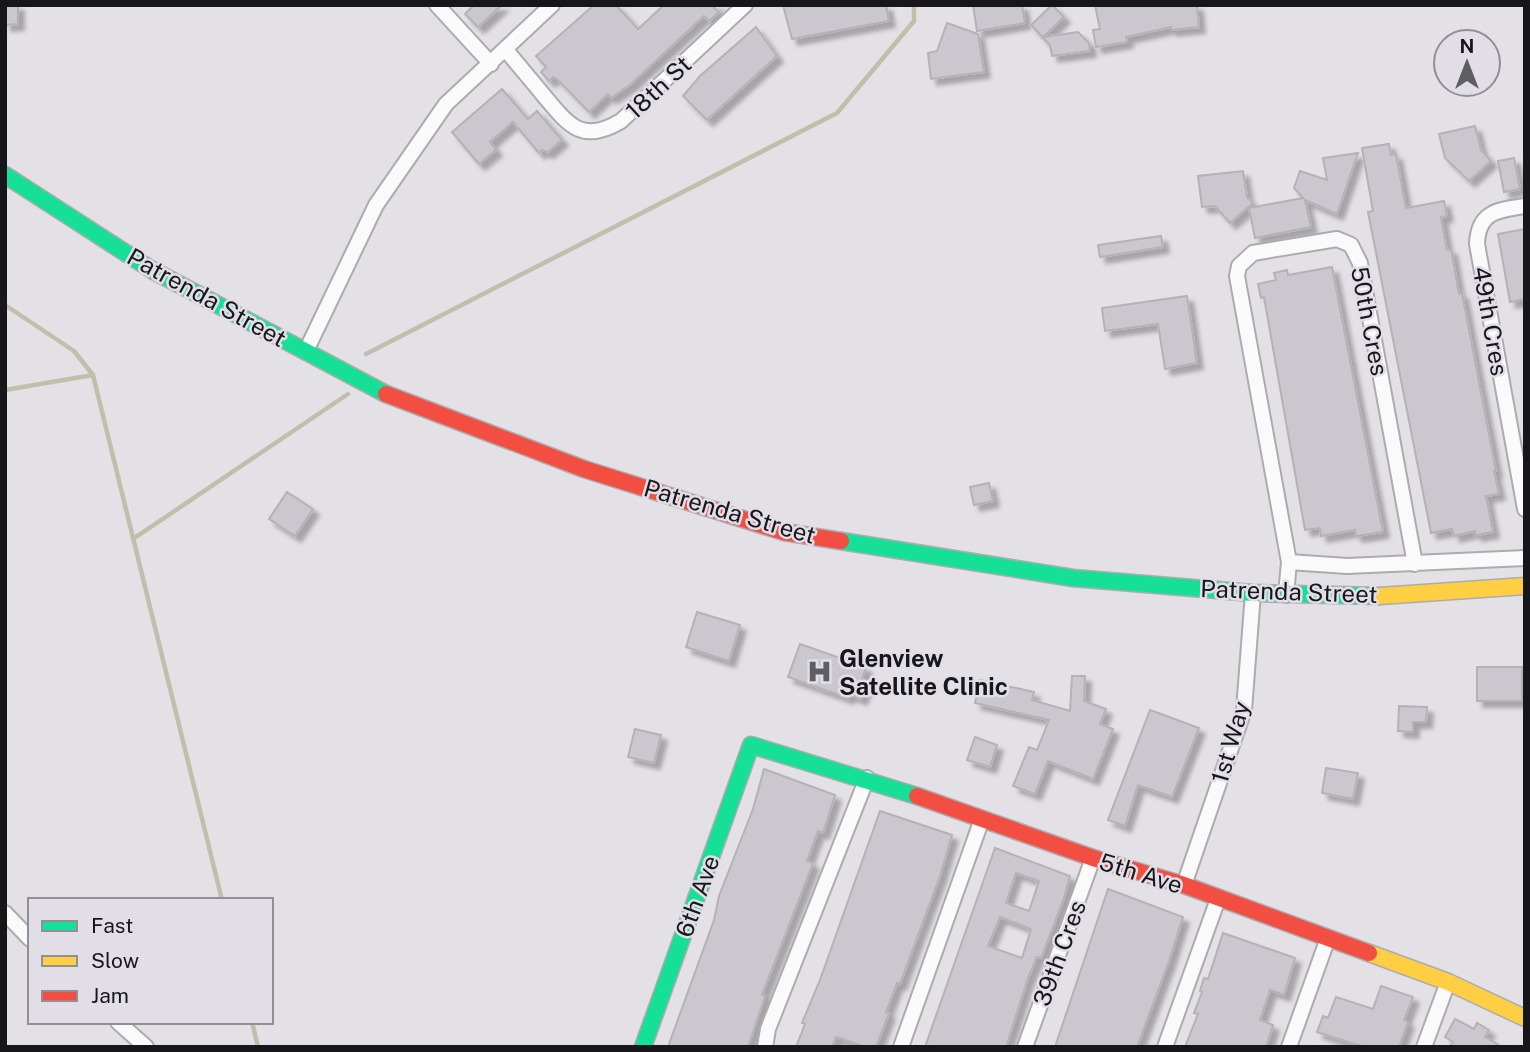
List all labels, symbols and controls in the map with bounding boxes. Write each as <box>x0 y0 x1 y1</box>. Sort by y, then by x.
north arrow <box>1432 28 1502 98</box>
text: N <box>1460 35 1474 57</box>
street label: 18th St <box>619 50 697 124</box>
street label: Patrenda Street <box>123 242 291 352</box>
street label: 50th Cres <box>1346 264 1394 378</box>
street label: 49th Cres <box>1468 264 1514 378</box>
street label: Patrenda Street <box>641 473 819 549</box>
street label: Patrenda Street <box>1200 574 1378 608</box>
place label: Glenview Satellite Clinic <box>839 644 1008 700</box>
hospital icon: Glenview Satellite Clinic <box>805 658 833 686</box>
street label: 1st Way <box>1205 698 1255 786</box>
street label: 5th Ave <box>1096 847 1186 899</box>
street label: 6th Ave <box>669 851 725 941</box>
street label: 39th Cres <box>1027 896 1091 1010</box>
legend <box>28 898 273 1024</box>
text: Fast <box>91 913 133 938</box>
text: Slow <box>91 948 139 973</box>
text: Jam <box>91 983 129 1008</box>

